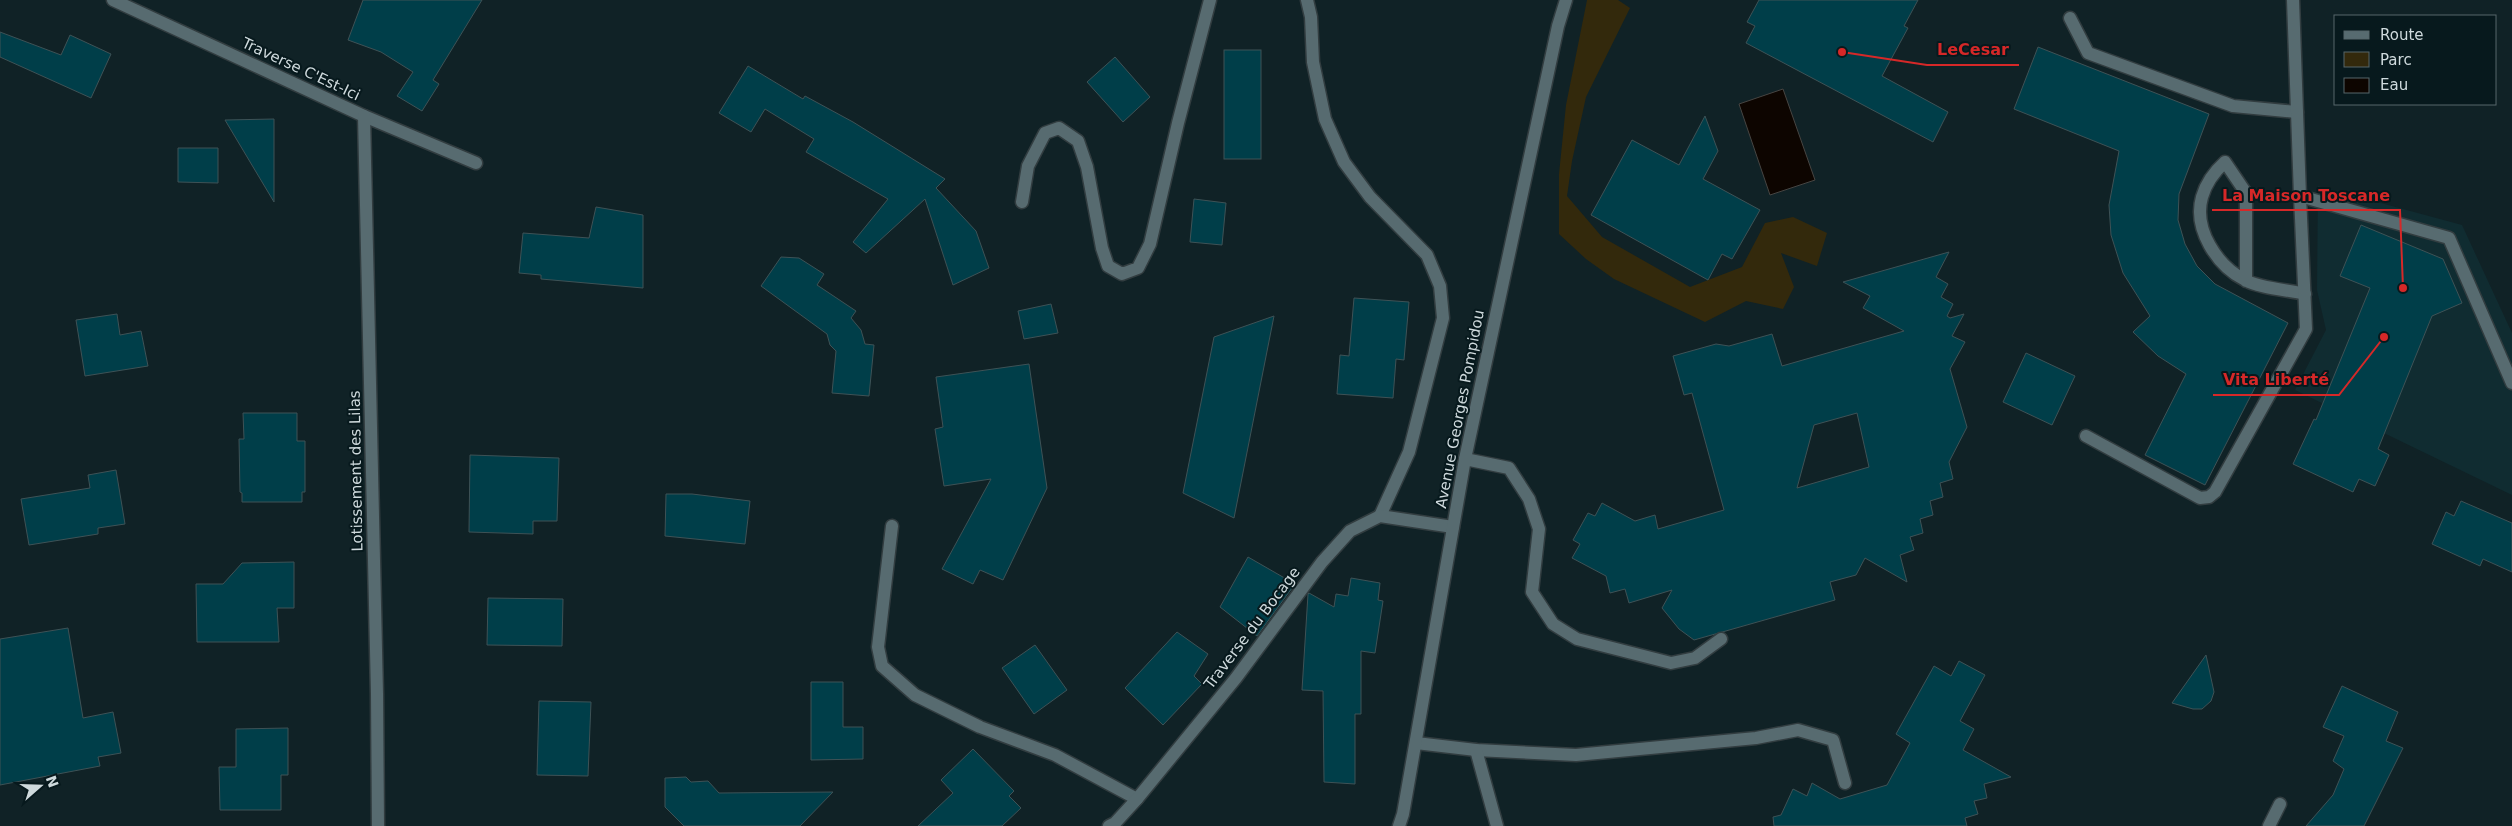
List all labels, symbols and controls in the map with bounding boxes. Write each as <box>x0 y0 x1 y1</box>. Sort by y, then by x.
legend <box>2334 15 2497 105</box>
text: Route <box>2380 26 2424 44</box>
street label: Traverse C'Est-Ici <box>238 33 363 104</box>
callout: LeCesar <box>1927 34 2019 65</box>
text: LeCesar <box>1937 40 2009 59</box>
text: Parc <box>2380 51 2412 69</box>
text: Eau <box>2380 76 2408 94</box>
callout: La Maison Toscane <box>2212 179 2400 210</box>
text: La Maison Toscane <box>2222 186 2390 205</box>
street label: Avenue Georges Pompidou <box>1432 308 1488 510</box>
callout: Vita Liberté <box>2213 364 2339 395</box>
text: Vita Liberté <box>2223 370 2329 389</box>
street label: Lotissement des Lilas <box>346 390 366 552</box>
street label: Traverse du Bocage <box>1200 564 1304 693</box>
north arrow <box>15 761 65 811</box>
text: N <box>43 773 62 790</box>

